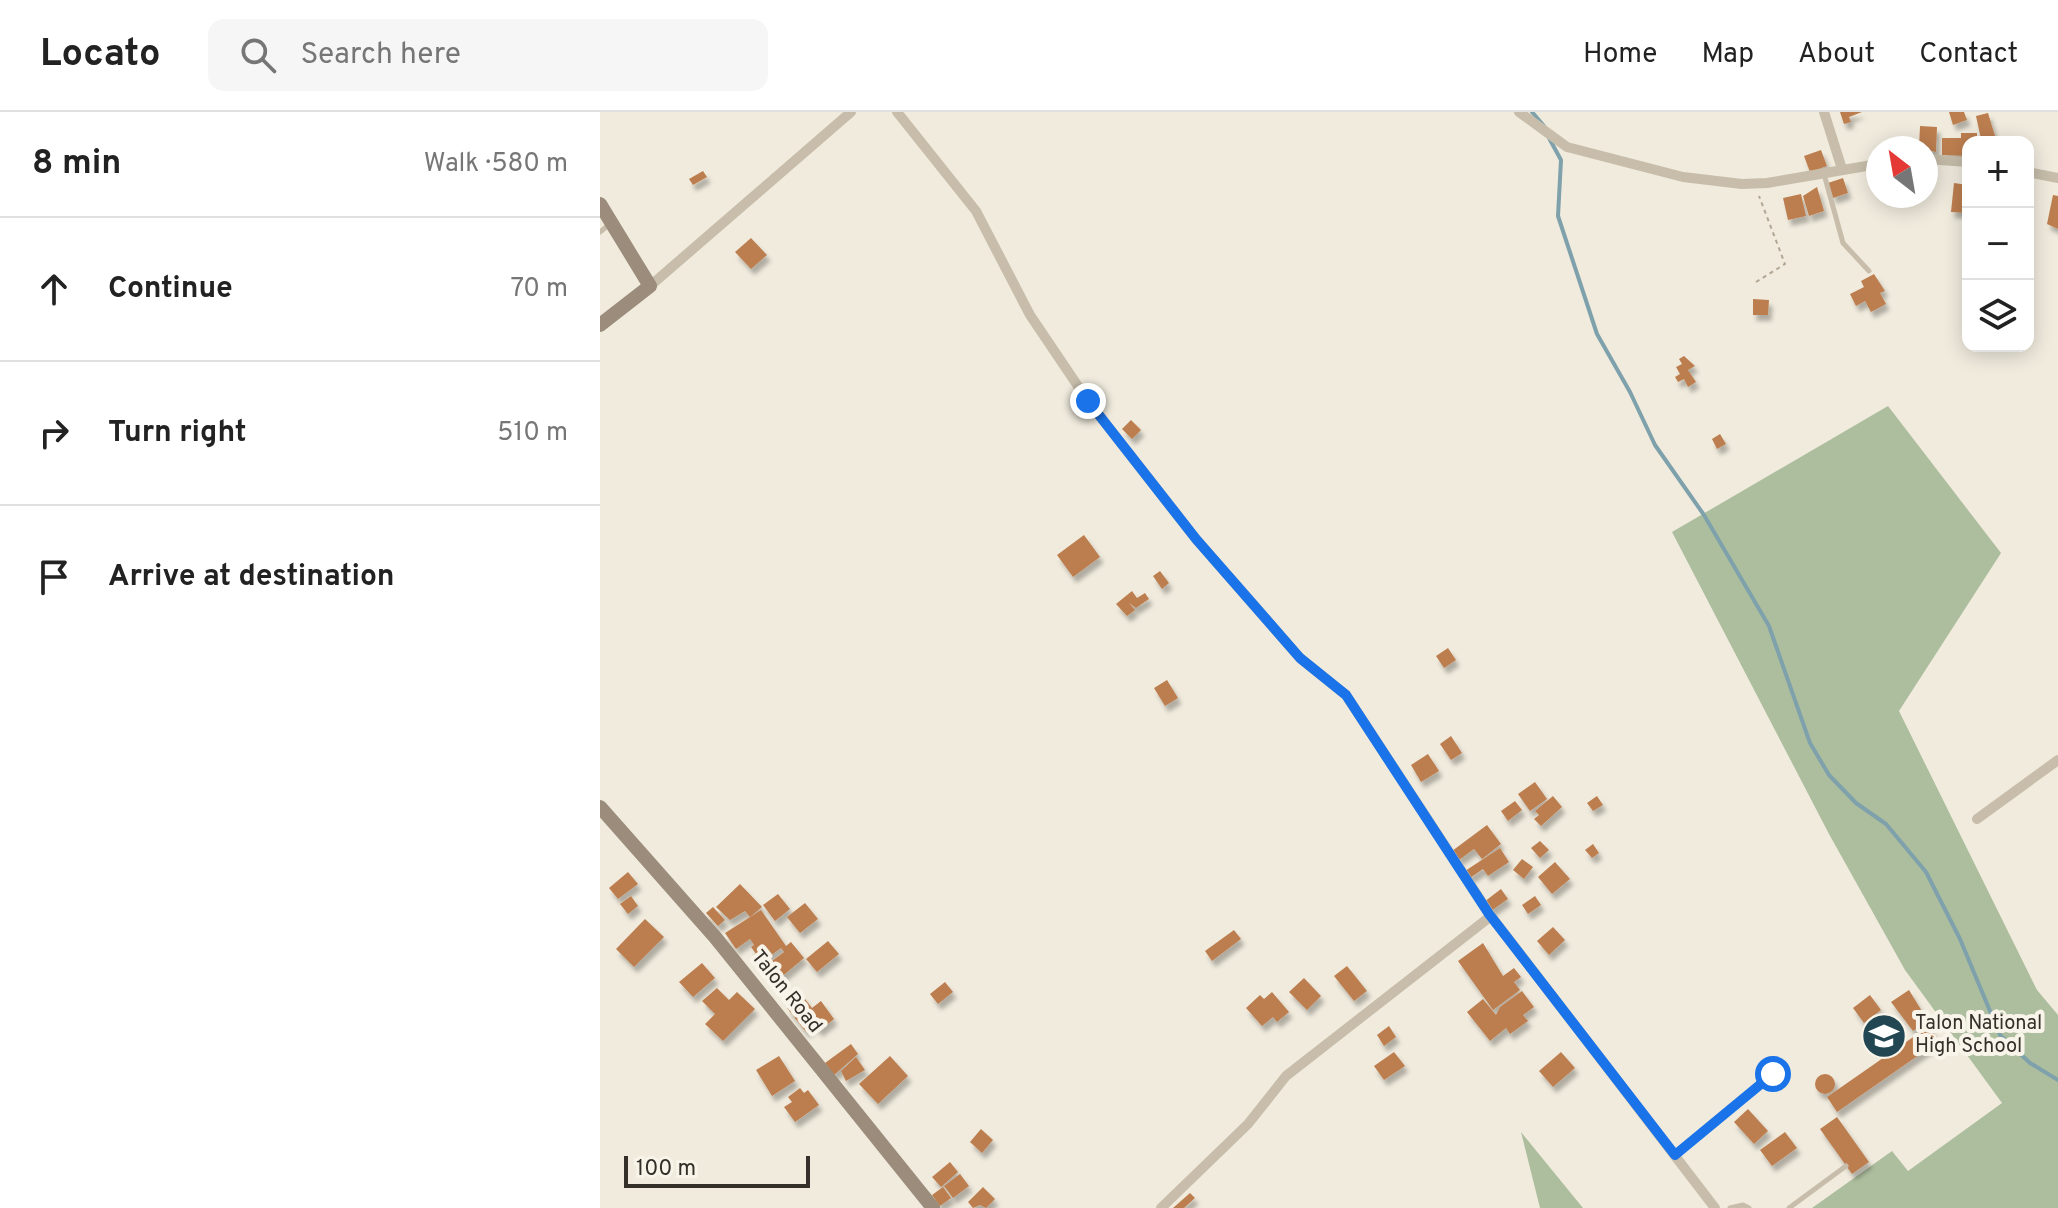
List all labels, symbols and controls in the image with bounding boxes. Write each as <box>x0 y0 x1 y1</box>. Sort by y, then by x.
search box <box>208 19 768 91</box>
text: Locato <box>40 31 160 80</box>
icon: search <box>236 33 280 77</box>
text: Search here <box>300 37 461 74</box>
text: Home <box>1583 37 1657 73</box>
text: Map <box>1701 37 1754 73</box>
text: About <box>1798 37 1875 73</box>
text: Contact <box>1919 37 2018 73</box>
north arrow <box>1866 136 1938 208</box>
map controls <box>1962 136 2034 352</box>
button: + <box>1962 136 2034 208</box>
text: 8 min <box>32 143 121 186</box>
text: Walk · 580 m <box>424 148 568 181</box>
button: − <box>1962 208 2034 280</box>
icon: ahead <box>32 267 76 311</box>
text: Continue <box>108 271 233 308</box>
text: 70 m <box>510 273 568 306</box>
button: layers <box>1962 280 2034 352</box>
route end <box>1070 383 1106 419</box>
icon: right <box>32 411 76 455</box>
text: Turn right <box>108 415 246 452</box>
text: 510 m <box>497 417 568 450</box>
icon: arrive <box>32 555 76 599</box>
text: Arrive at destination <box>108 559 394 596</box>
street label: Talon Road <box>745 945 827 1039</box>
place label: Talon National High School <box>1915 1011 2042 1060</box>
school or university icon: Talon National High School <box>1860 1012 1908 1060</box>
route start <box>1755 1056 1791 1092</box>
scale bar <box>624 1152 810 1188</box>
text: 100 m <box>636 1156 696 1183</box>

